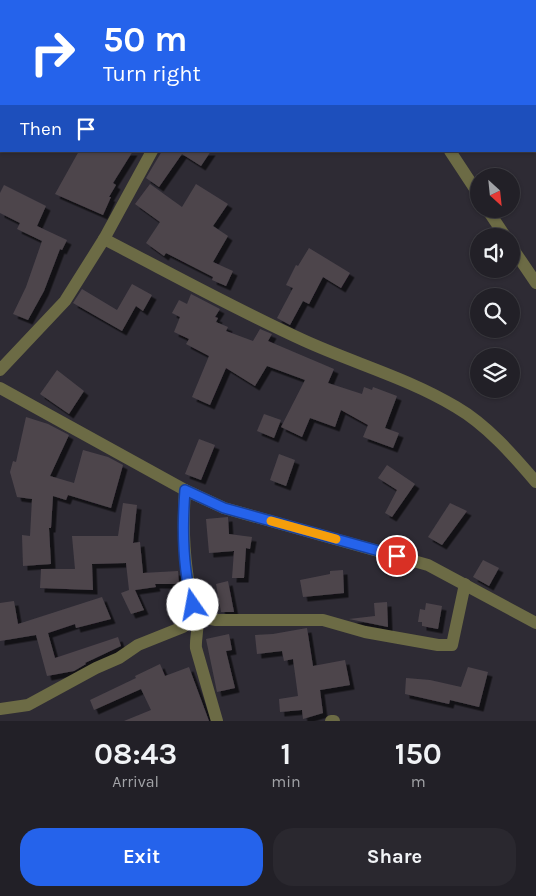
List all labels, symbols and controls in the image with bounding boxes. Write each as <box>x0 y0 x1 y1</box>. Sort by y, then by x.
text: 50 m <box>103 19 188 60</box>
icon: right <box>20 20 85 85</box>
text: Turn right <box>103 61 201 87</box>
icon: arrive <box>72 115 100 143</box>
text: Then <box>20 118 62 140</box>
north arrow <box>470 168 520 218</box>
map controls <box>470 168 520 398</box>
button: sound <box>470 228 520 278</box>
button: search <box>470 288 520 338</box>
button: layers <box>470 348 520 398</box>
pin <box>376 535 418 577</box>
icon: arrive <box>383 542 411 570</box>
position arrow <box>166 578 218 630</box>
text: 08:43 <box>94 736 177 772</box>
text: 1 <box>281 736 291 772</box>
text: 150 <box>395 736 442 772</box>
text: Arrival <box>112 772 159 791</box>
text: min <box>271 772 301 791</box>
text: m <box>411 772 426 791</box>
button: Exit <box>20 828 263 886</box>
button: Share <box>273 828 516 886</box>

